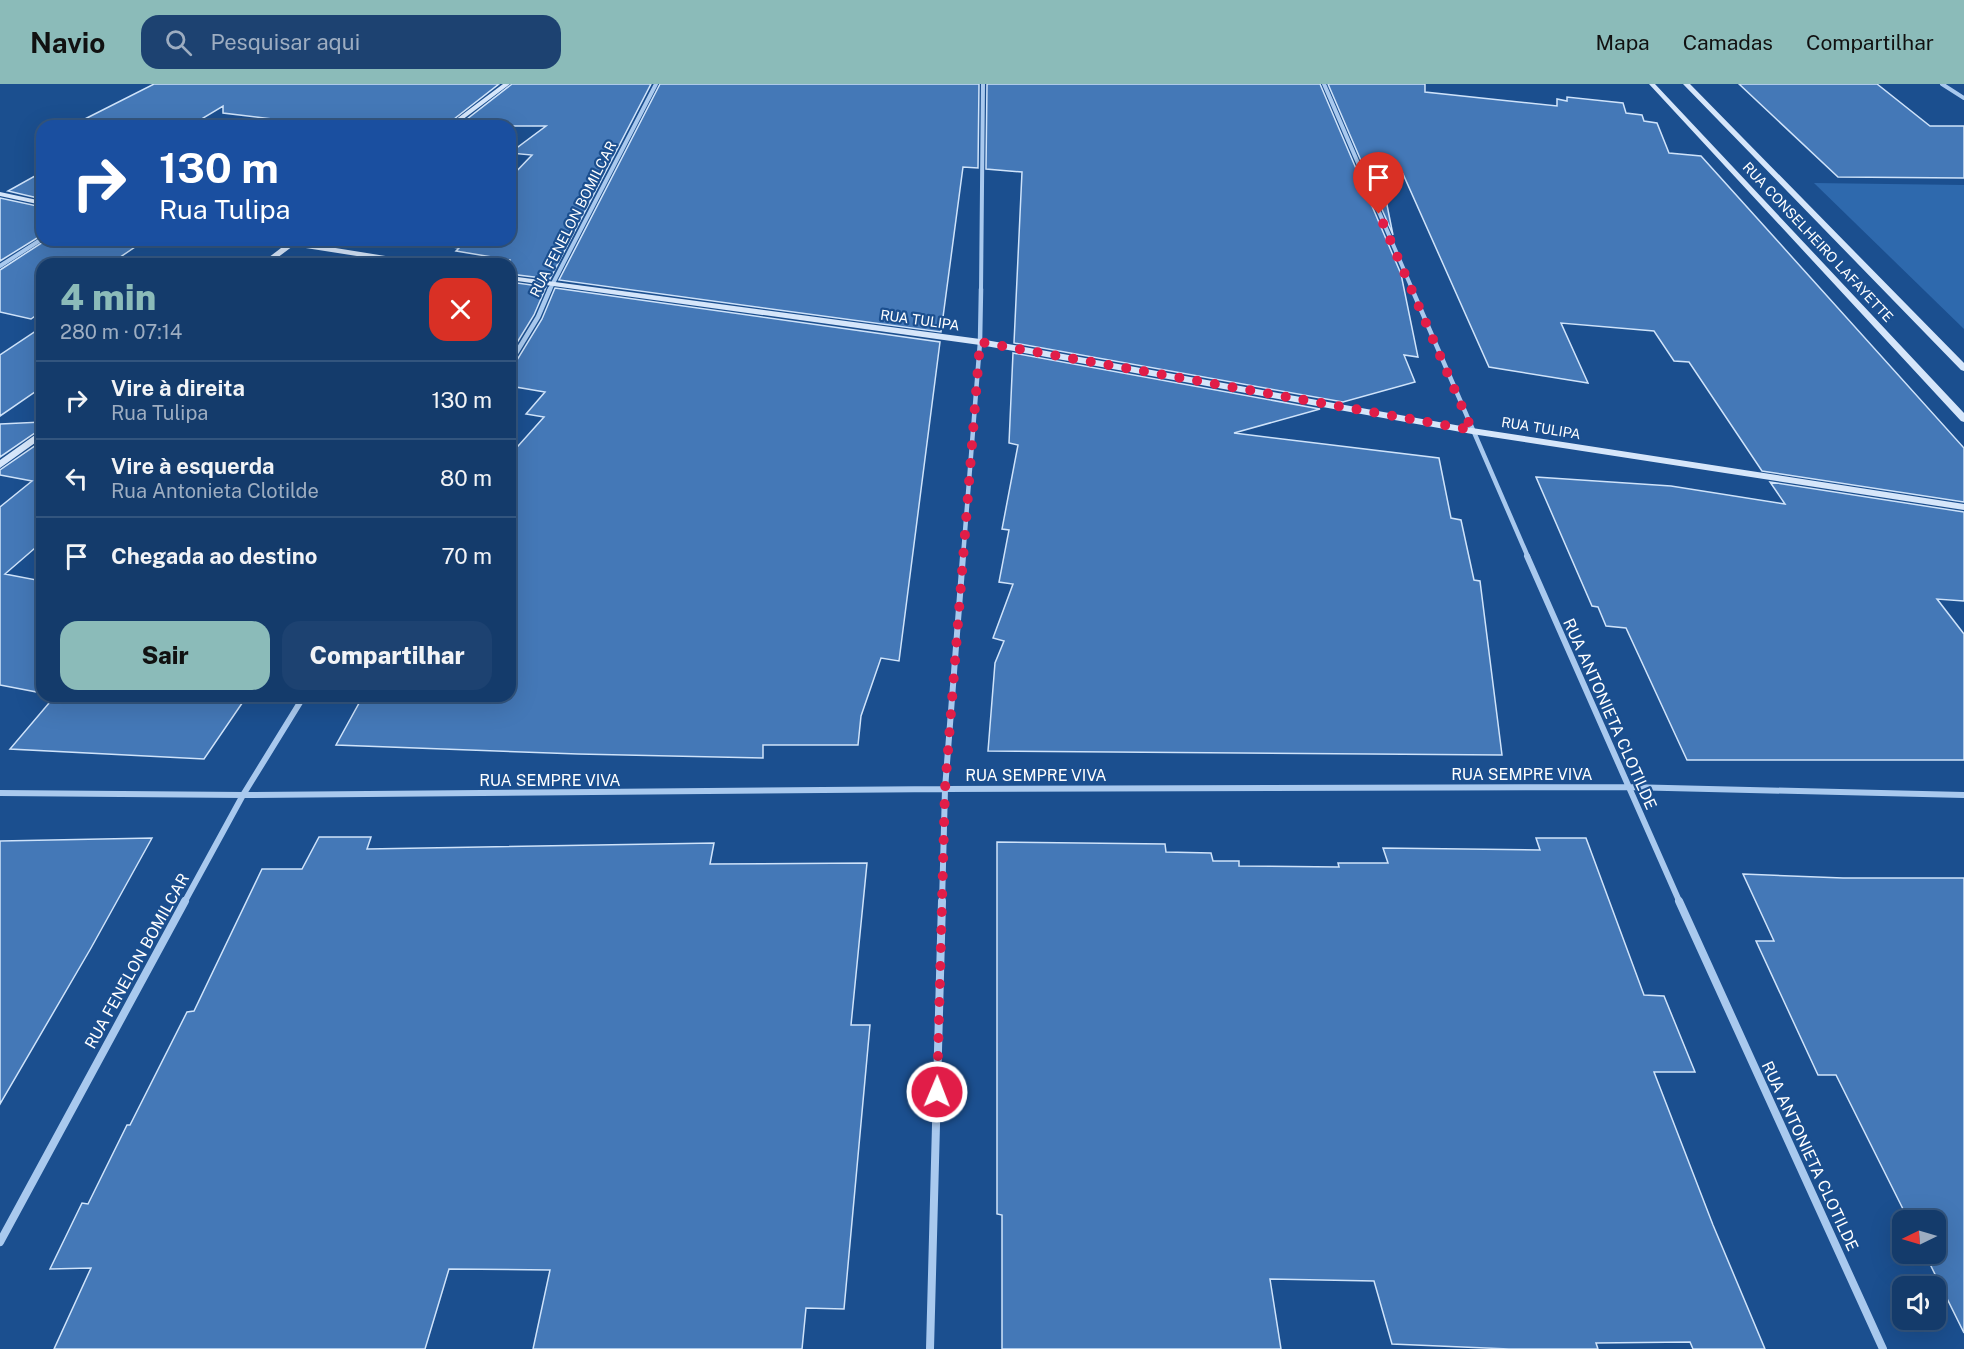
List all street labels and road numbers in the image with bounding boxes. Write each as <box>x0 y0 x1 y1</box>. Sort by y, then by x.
street label: RUA FENELON BOMILCAR <box>527 138 619 300</box>
street label: RUA CONSELHEIRO LAFAYETTE <box>1740 159 1896 325</box>
street label: RUA TULIPA <box>879 307 961 334</box>
street label: RUA TULIPA <box>1500 414 1582 442</box>
street label: RUA ANTONIETA CLOTILDE <box>1559 615 1661 813</box>
street label: RUA SEMPRE VIVA <box>1451 765 1593 784</box>
street label: RUA SEMPRE VIVA <box>965 766 1107 785</box>
street label: RUA SEMPRE VIVA <box>479 771 621 790</box>
street label: RUA FENELON BOMILCAR <box>81 870 193 1052</box>
street label: RUA ANTONIETA CLOTILDE <box>1758 1058 1862 1254</box>

